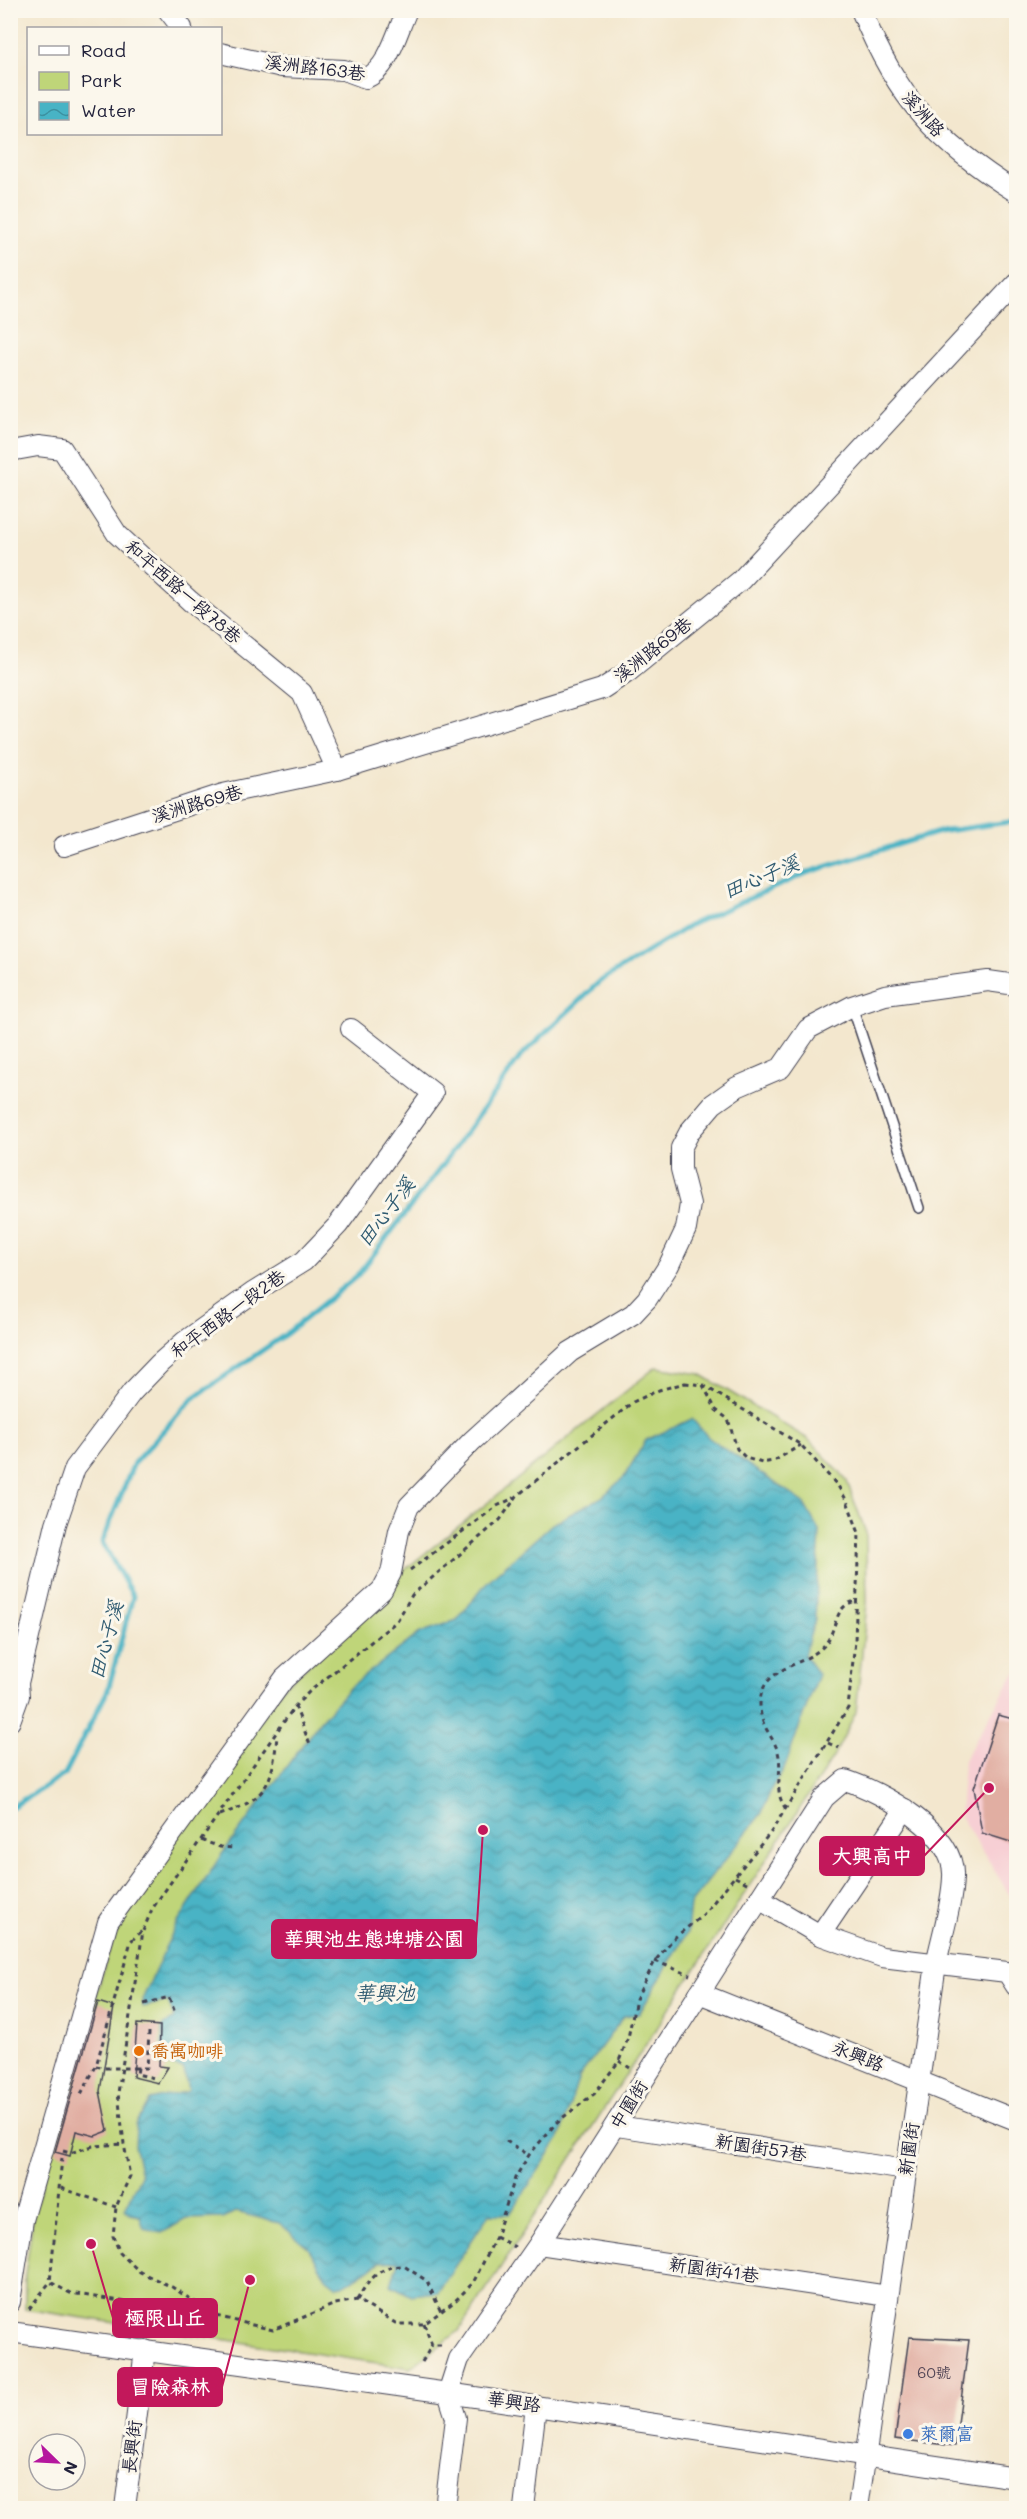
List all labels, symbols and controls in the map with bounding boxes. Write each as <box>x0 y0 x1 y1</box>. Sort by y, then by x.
legend <box>27 27 222 135</box>
text: Road <box>81 38 126 62</box>
street label: 溪洲路163巷 <box>263 49 367 85</box>
text: Park <box>81 68 122 92</box>
street label: 溪洲路 <box>897 85 951 142</box>
text: Water <box>81 98 136 122</box>
street label: 和平西路一段78巷 <box>120 534 247 648</box>
street label: 溪洲路69巷 <box>608 611 697 687</box>
street label: 溪洲路69巷 <box>148 779 245 827</box>
water label: 田心子溪 <box>719 848 803 904</box>
water label: 田心子溪 <box>351 1171 420 1251</box>
street label: 和平西路一段2巷 <box>165 1264 289 1363</box>
water label: 田心子溪 <box>82 1597 128 1682</box>
callout: 大興高中 <box>820 1837 924 1875</box>
text: 大興高中 <box>832 1842 912 1868</box>
callout: 華興池生態埤塘公園 <box>272 1920 476 1958</box>
text: 華興池生態埤塘公園 <box>284 1925 464 1951</box>
water label: 華興池 <box>355 1979 416 2005</box>
street label: 永興路 <box>829 2034 888 2076</box>
place label: 喬寓咖啡 <box>151 2038 223 2062</box>
marker: 喬寓咖啡 <box>132 2044 146 2058</box>
street label: 中園街 <box>604 2075 653 2134</box>
street label: 新園街 <box>892 2120 924 2177</box>
street label: 新園街57巷 <box>714 2128 809 2166</box>
street label: 新園街41巷 <box>668 2251 761 2287</box>
callout: 極限山丘 <box>113 2299 217 2337</box>
text: 極限山丘 <box>125 2304 205 2330</box>
house number: 60號 <box>917 2362 951 2382</box>
callout: 冒險森林 <box>118 2368 222 2406</box>
text: 冒險森林 <box>130 2373 210 2399</box>
street label: 華興路 <box>486 2385 543 2417</box>
street label: 長興街 <box>116 2419 146 2475</box>
place label: 萊爾富 <box>920 2421 974 2445</box>
marker: 萊爾富 <box>901 2427 915 2441</box>
north arrow <box>27 2432 87 2492</box>
text: N <box>59 2458 83 2478</box>

